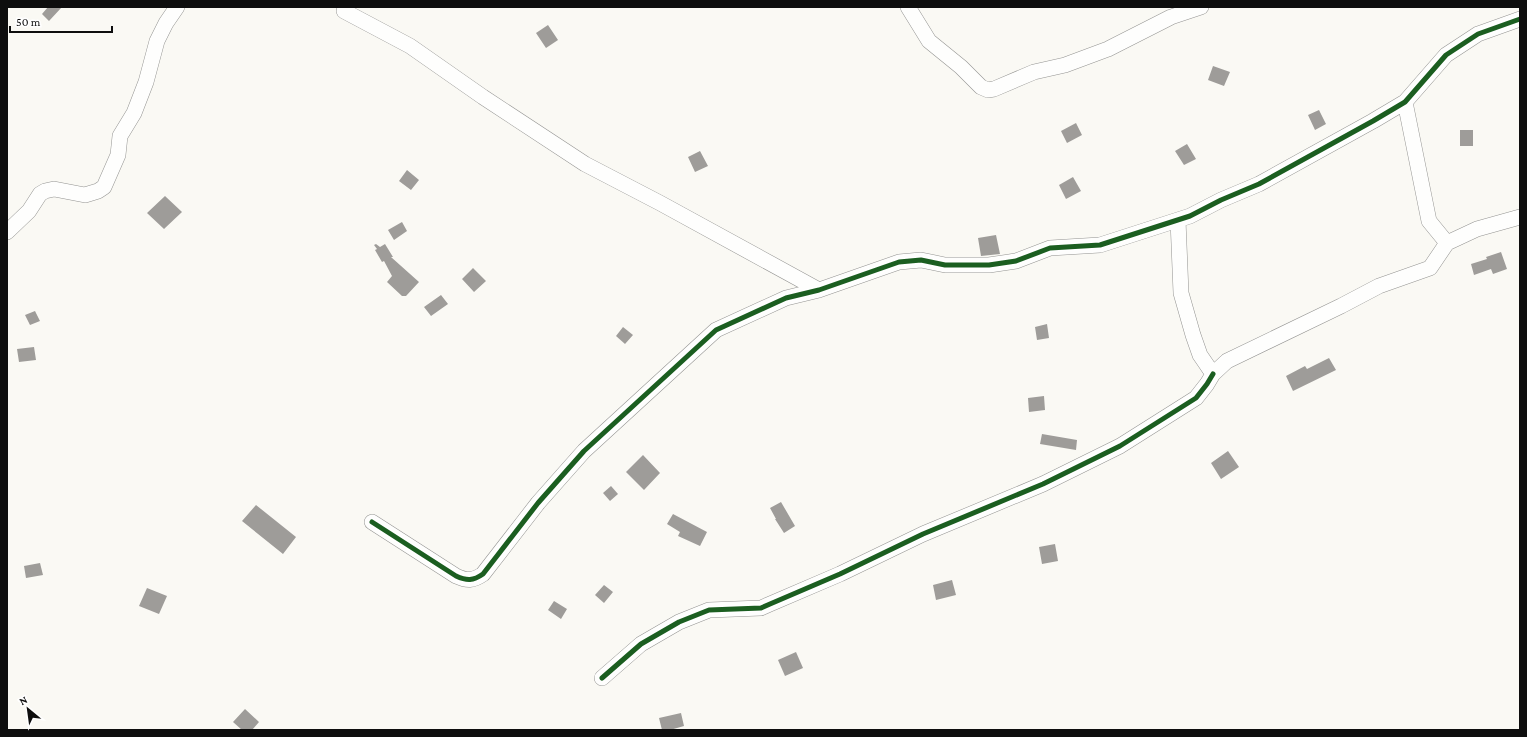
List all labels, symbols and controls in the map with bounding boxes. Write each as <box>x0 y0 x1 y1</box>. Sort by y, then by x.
scale bar <box>10 8 112 34</box>
text: 50 m <box>16 15 41 29</box>
north arrow <box>8 689 48 729</box>
text: N <box>17 693 30 707</box>

